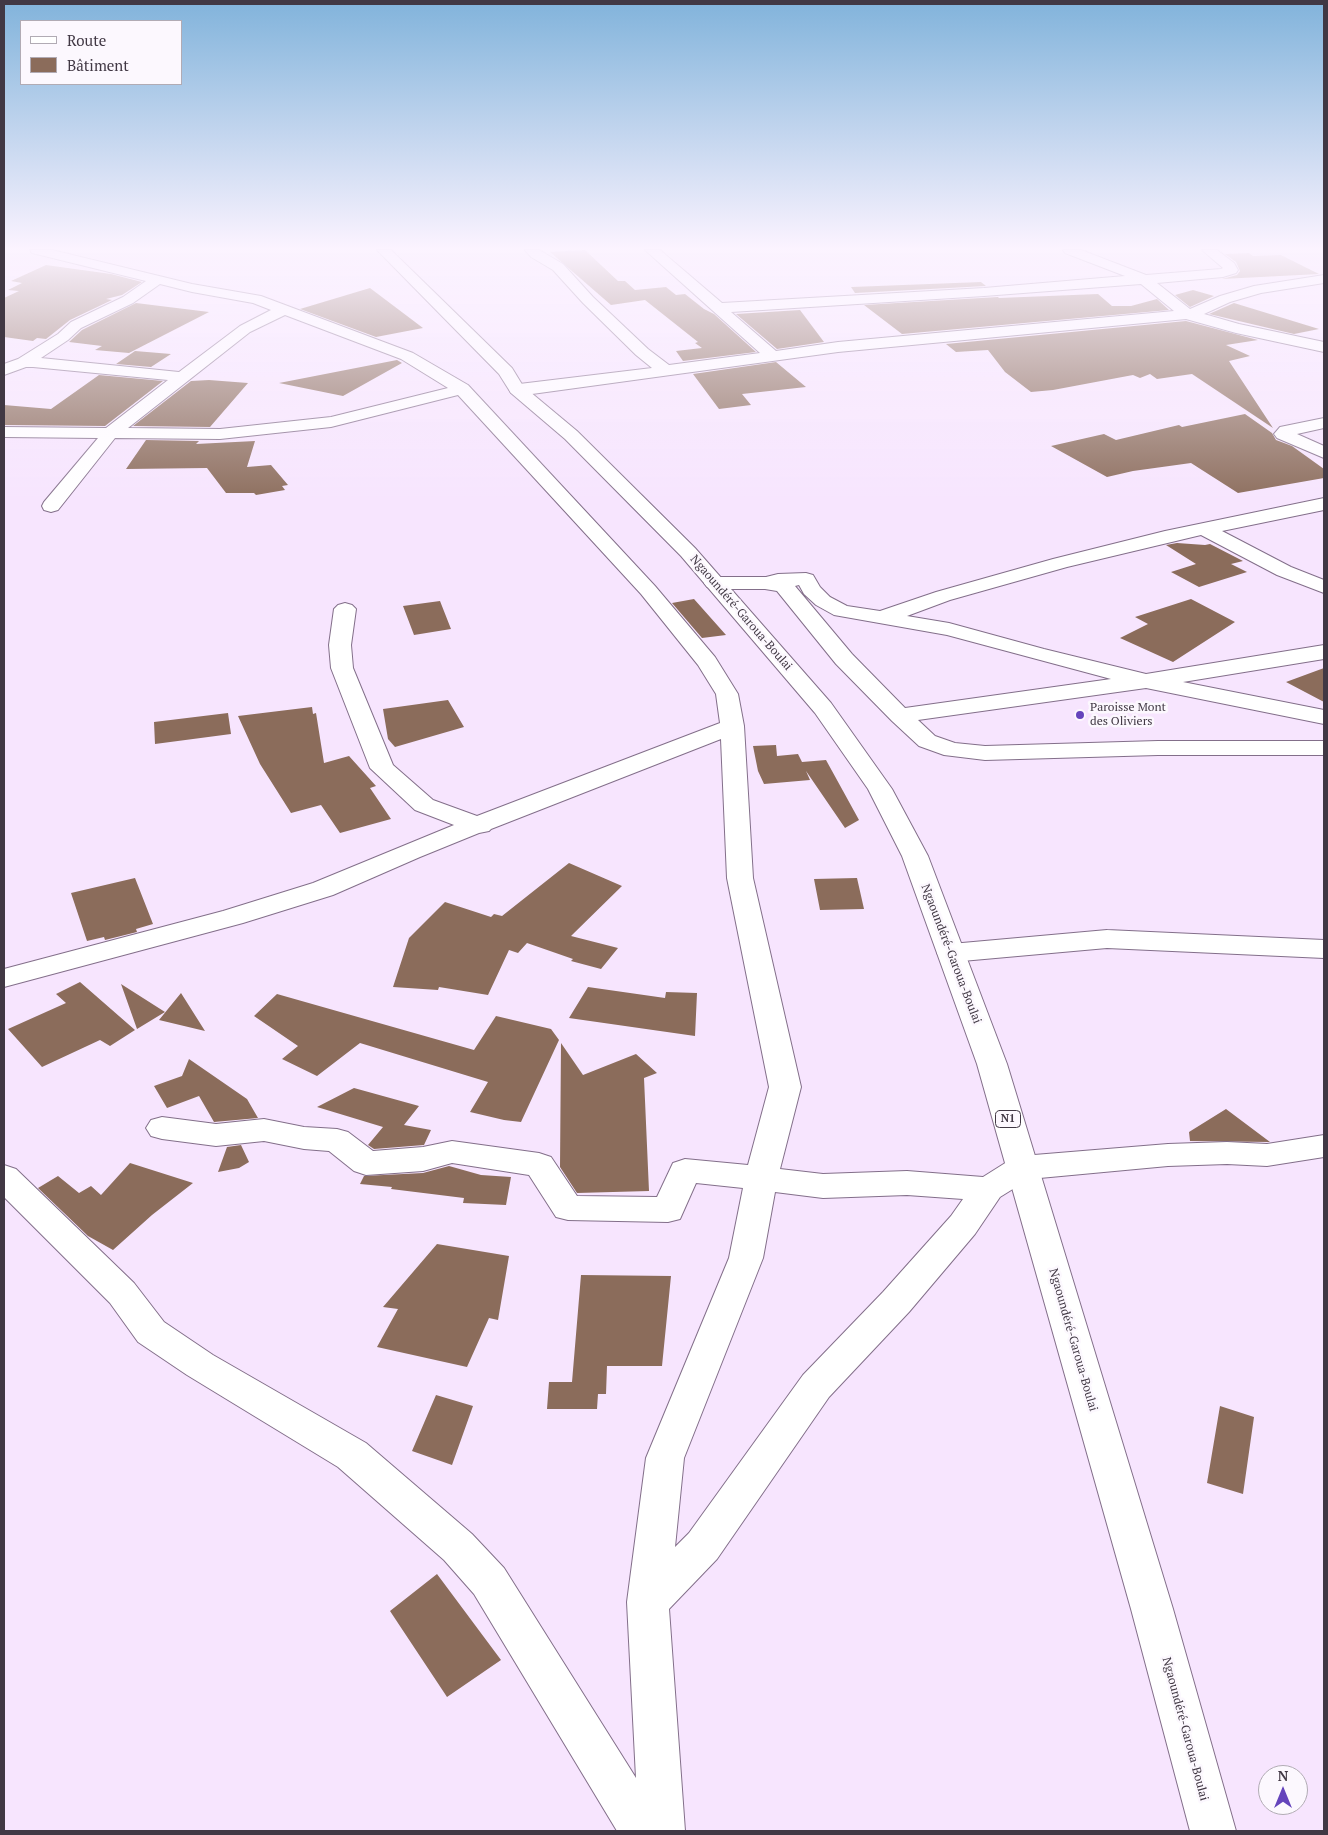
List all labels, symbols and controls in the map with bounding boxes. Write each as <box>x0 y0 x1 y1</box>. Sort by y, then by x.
legend <box>20 20 182 85</box>
text: Route <box>67 30 106 50</box>
text: Bâtiment <box>67 55 129 75</box>
street label: Ngaoundéré-Garoua-Boulai <box>687 552 795 674</box>
place label: Paroisse Mont des Oliviers <box>1090 701 1166 729</box>
marker: Paroisse Mont des Oliviers <box>1074 709 1086 721</box>
street label: Ngaoundéré-Garoua-Boulai <box>918 882 984 1026</box>
road number: N1 <box>996 1110 1020 1128</box>
street label: Ngaoundéré-Garoua-Boulai <box>1046 1267 1100 1413</box>
street label: Ngaoundéré-Garoua-Boulai <box>1159 1656 1211 1802</box>
north arrow <box>1258 1765 1308 1815</box>
text: N <box>1278 1766 1288 1785</box>

